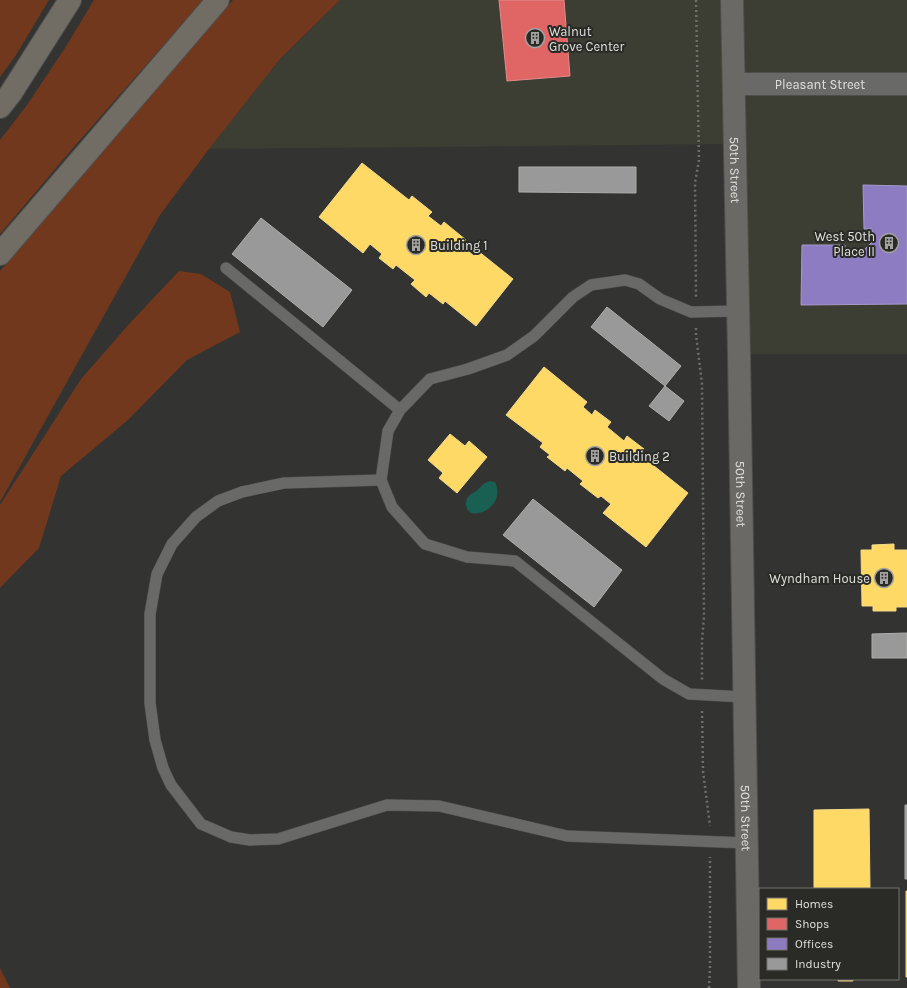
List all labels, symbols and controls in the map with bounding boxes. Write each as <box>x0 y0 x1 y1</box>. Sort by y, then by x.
place label: Walnut Grove Center <box>549 24 625 54</box>
building icon: Walnut Grove Center <box>524 27 546 49</box>
street label: Pleasant Street <box>775 77 865 92</box>
street label: 50th Street <box>727 137 744 204</box>
place label: West 50th Place II <box>815 229 875 259</box>
building icon: West 50th Place II <box>878 232 900 254</box>
building icon: Building 1 <box>405 234 427 256</box>
place label: Building 1 <box>430 238 488 253</box>
building icon: Building 2 <box>584 445 606 467</box>
place label: Building 2 <box>609 449 670 464</box>
street label: 50th Street <box>733 460 749 527</box>
building icon: Wyndham House <box>873 567 895 589</box>
place label: Wyndham House <box>769 571 870 586</box>
street label: 50th Street <box>738 784 754 851</box>
legend <box>759 888 899 980</box>
text: Homes <box>795 897 833 911</box>
text: Shops <box>795 917 829 931</box>
text: Offices <box>795 937 833 951</box>
text: Industry <box>795 957 841 971</box>

